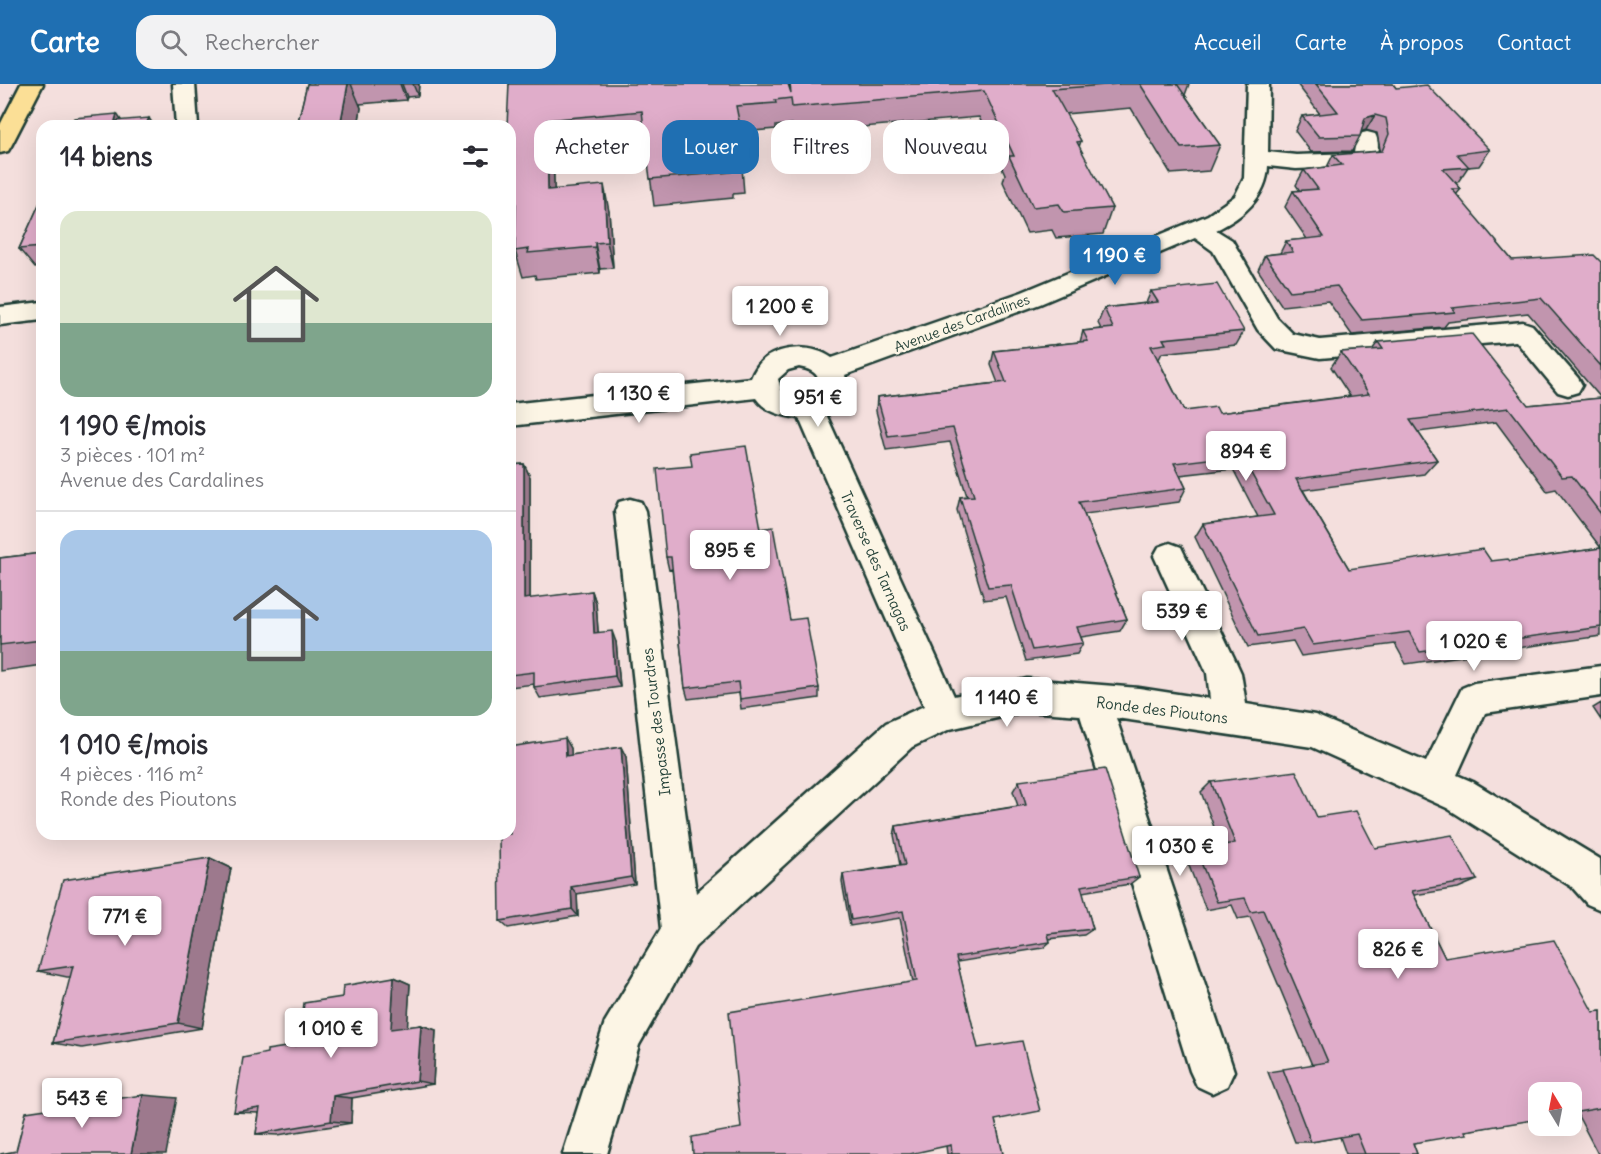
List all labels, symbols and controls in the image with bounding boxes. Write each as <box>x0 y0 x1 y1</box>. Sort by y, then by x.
search box <box>136 15 556 69</box>
text: Carte <box>30 24 100 60</box>
icon: search <box>157 26 190 59</box>
text: Rechercher <box>205 28 320 56</box>
text: Accueil <box>1194 29 1262 56</box>
text: Carte <box>1295 29 1347 56</box>
text: À propos <box>1380 29 1464 56</box>
text: Contact <box>1497 29 1571 56</box>
chip: Acheter <box>534 120 650 174</box>
chip: Louer <box>662 120 759 174</box>
chip: Filtres <box>771 120 871 174</box>
chip: Nouveau <box>883 120 1009 174</box>
text: 14 biens <box>60 140 153 173</box>
icon: filters <box>459 140 492 173</box>
pin: 1 190 € <box>1060 235 1170 286</box>
text: 1 190 € <box>1084 242 1146 267</box>
icon: home <box>222 250 330 358</box>
pin: 1 200 € <box>725 286 835 337</box>
street label: Avenue des Cardalines <box>892 290 1032 356</box>
text: 1 200 € <box>746 293 814 318</box>
pin: 1 130 € <box>584 373 694 424</box>
pin: 951 € <box>776 377 860 428</box>
text: 1 130 € <box>608 380 670 405</box>
text: 951 € <box>794 384 842 409</box>
text: 1 190 €/mois <box>60 409 206 442</box>
pin: 894 € <box>1204 431 1288 482</box>
text: 894 € <box>1220 438 1272 463</box>
text: 3 pièces · 101 m² <box>60 442 205 467</box>
text: Avenue des Cardalines <box>60 467 264 492</box>
street label: Traverse des Tarnagas <box>837 488 915 634</box>
pin: 895 € <box>688 530 772 581</box>
text: 895 € <box>704 537 756 562</box>
icon: home <box>222 569 330 677</box>
pin: 539 € <box>1140 591 1224 642</box>
text: 539 € <box>1156 598 1208 623</box>
pin: 1 020 € <box>1419 621 1529 672</box>
text: 1 020 € <box>1440 628 1508 653</box>
street label: Impasse des Tourdres <box>637 647 674 797</box>
pin: 1 140 € <box>952 677 1062 728</box>
text: 1 140 € <box>976 684 1038 709</box>
street label: Ronde des Pioutons <box>1095 692 1229 728</box>
text: 1 010 €/mois <box>60 728 208 761</box>
text: 4 pièces · 116 m² <box>60 761 204 786</box>
text: Ronde des Pioutons <box>60 786 237 811</box>
pin: 1 030 € <box>1125 826 1235 877</box>
text: 1 030 € <box>1146 833 1214 858</box>
pin: 771 € <box>83 896 167 947</box>
text: 771 € <box>102 903 148 928</box>
pin: 826 € <box>1356 929 1440 980</box>
text: 826 € <box>1372 936 1424 961</box>
pin: 1 010 € <box>276 1008 386 1059</box>
text: 1 010 € <box>299 1015 363 1040</box>
pin: 543 € <box>40 1078 124 1129</box>
north arrow <box>1528 1082 1582 1136</box>
map controls <box>1528 1082 1582 1136</box>
text: 543 € <box>56 1085 108 1110</box>

